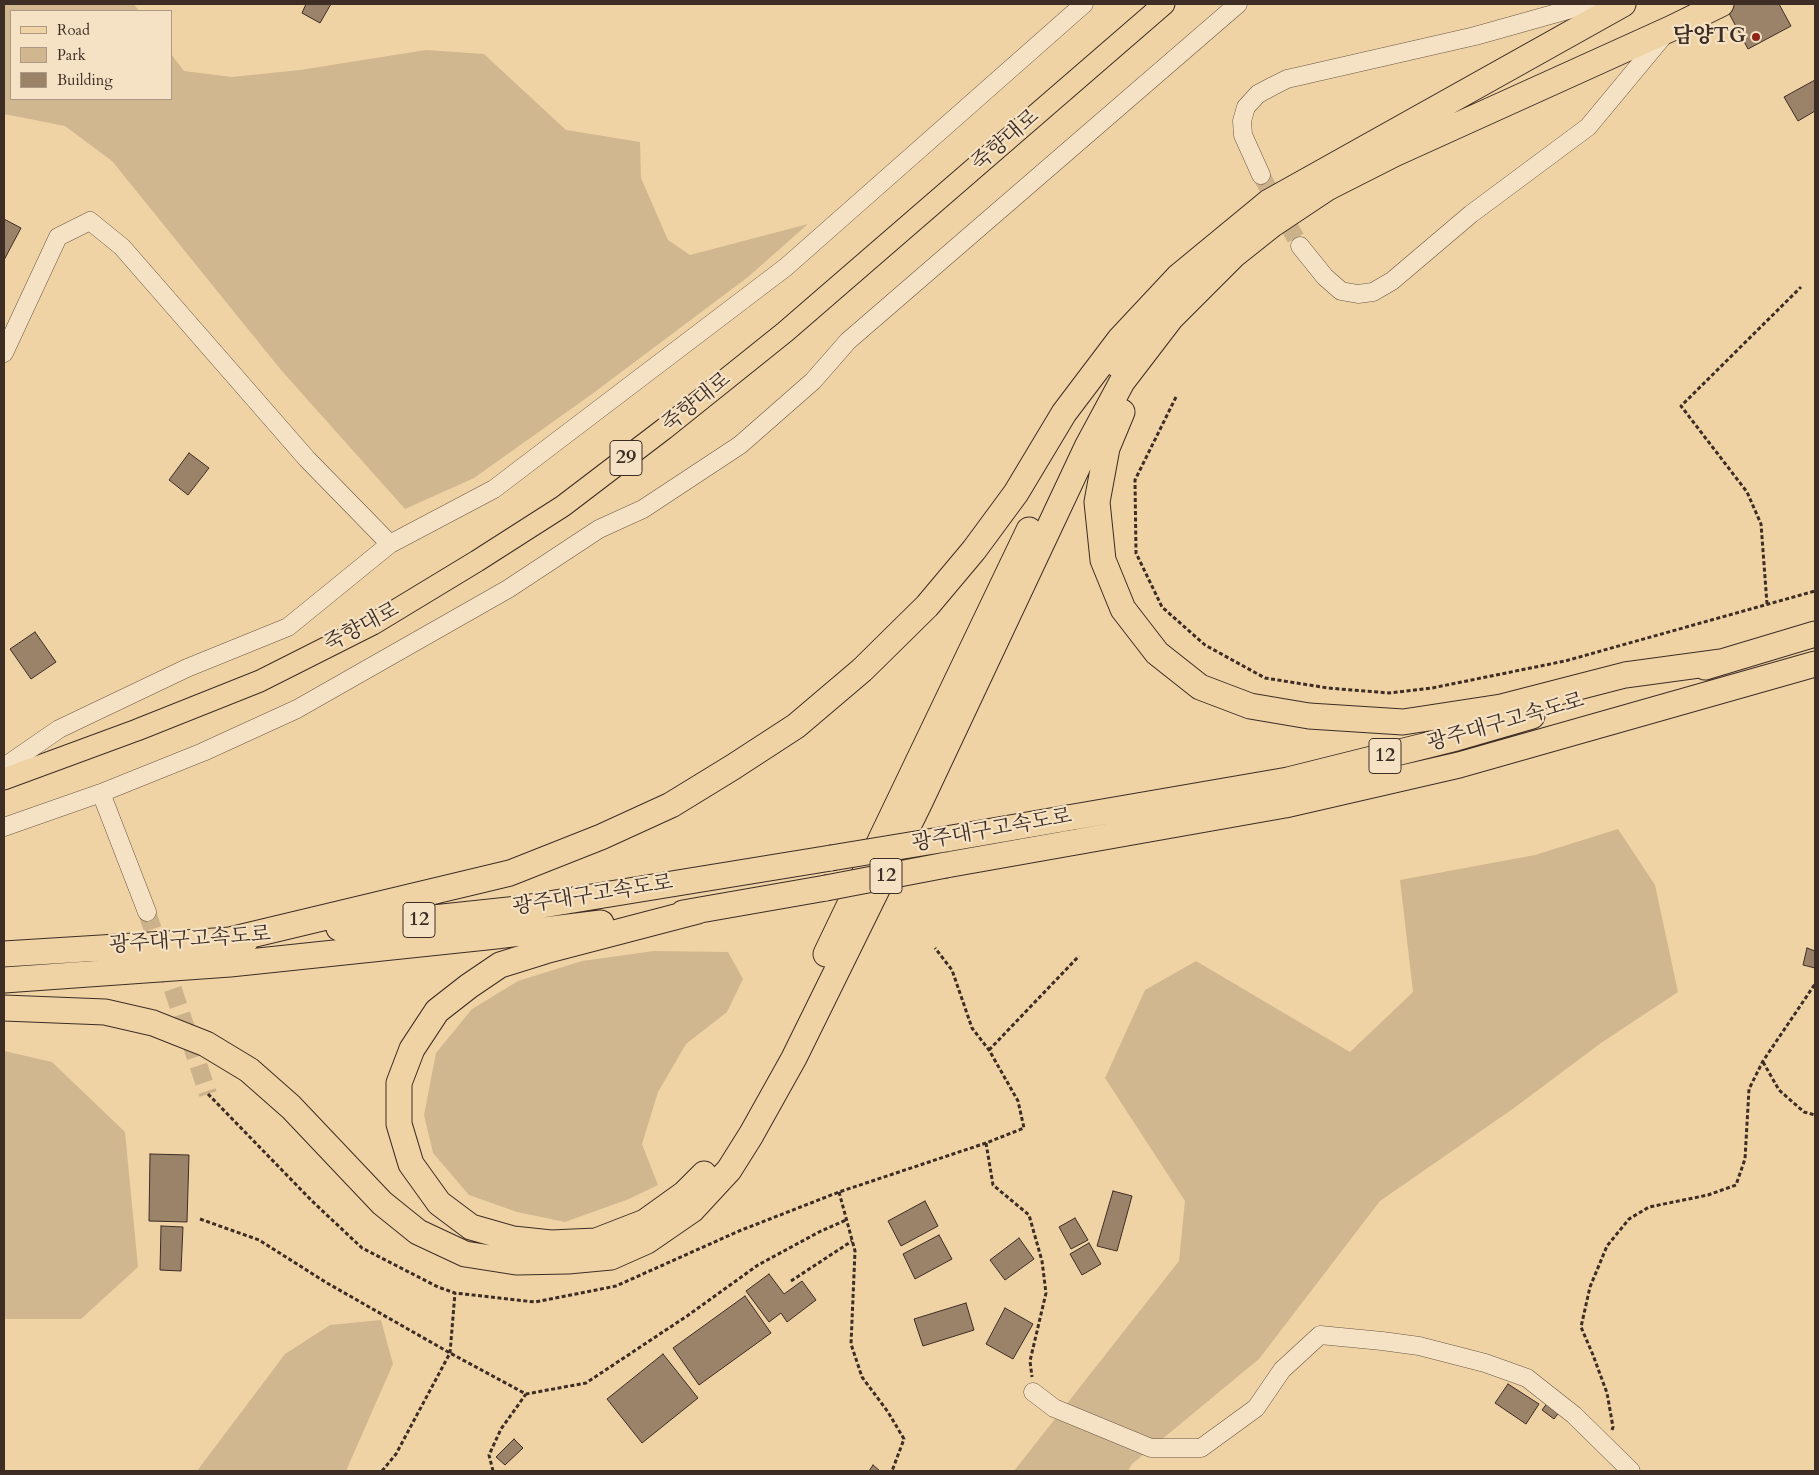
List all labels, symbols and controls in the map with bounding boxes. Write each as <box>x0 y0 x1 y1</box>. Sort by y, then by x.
legend <box>10 10 172 100</box>
text: Road <box>57 20 90 40</box>
place label: 담양TG <box>1673 24 1746 50</box>
marker: 담양TG <box>1750 31 1762 43</box>
text: Park <box>57 45 86 65</box>
text: Building <box>57 70 113 90</box>
street label: 죽향대로 <box>967 105 1045 177</box>
street label: 죽향대로 <box>658 368 736 438</box>
road number: 29 <box>610 440 642 476</box>
street label: 죽향대로 <box>320 598 404 658</box>
street label: 광주대구고속도로 <box>1425 689 1587 757</box>
road number: 12 <box>1369 738 1401 774</box>
street label: 광주대구고속도로 <box>910 805 1074 857</box>
road number: 12 <box>870 858 902 894</box>
street label: 광주대구고속도로 <box>511 871 675 921</box>
road number: 12 <box>403 902 435 938</box>
street label: 광주대구고속도로 <box>108 923 272 959</box>

